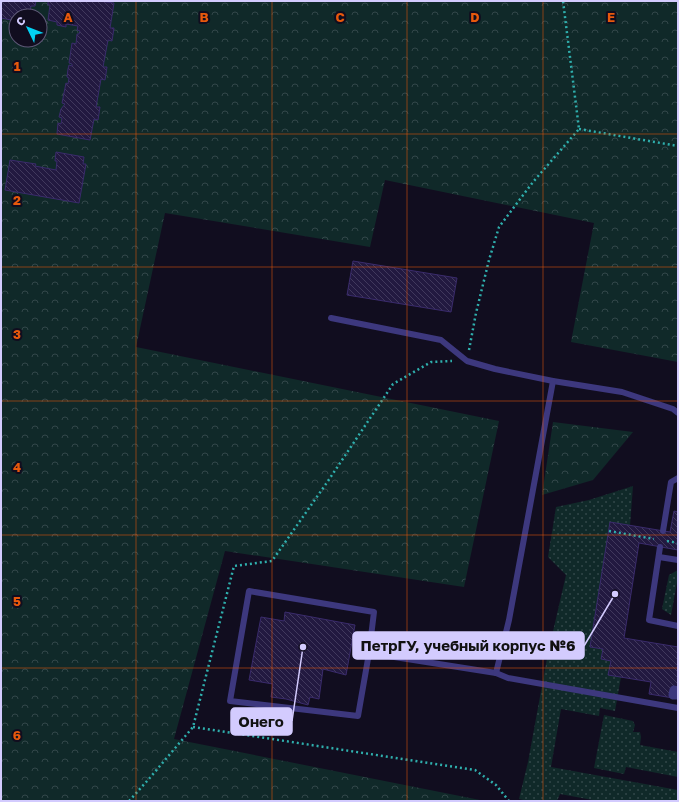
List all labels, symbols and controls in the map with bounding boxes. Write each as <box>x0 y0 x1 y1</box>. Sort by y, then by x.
north arrow <box>8 8 48 48</box>
text: A <box>63 9 73 25</box>
text: B <box>199 9 209 25</box>
text: C <box>335 9 345 25</box>
text: D <box>470 9 480 25</box>
text: E <box>607 9 615 25</box>
text: С <box>13 13 28 28</box>
text: 1 <box>14 58 21 74</box>
text: 2 <box>13 192 21 208</box>
text: 3 <box>13 326 21 342</box>
text: 4 <box>13 459 21 475</box>
text: 5 <box>13 593 21 609</box>
callout: ПетрГУ, учебный корпус №6 <box>353 632 584 659</box>
text: ПетрГУ, учебный корпус №6 <box>361 636 575 654</box>
callout: Онего <box>231 708 292 735</box>
text: Онего <box>238 712 284 730</box>
text: 6 <box>13 727 21 743</box>

